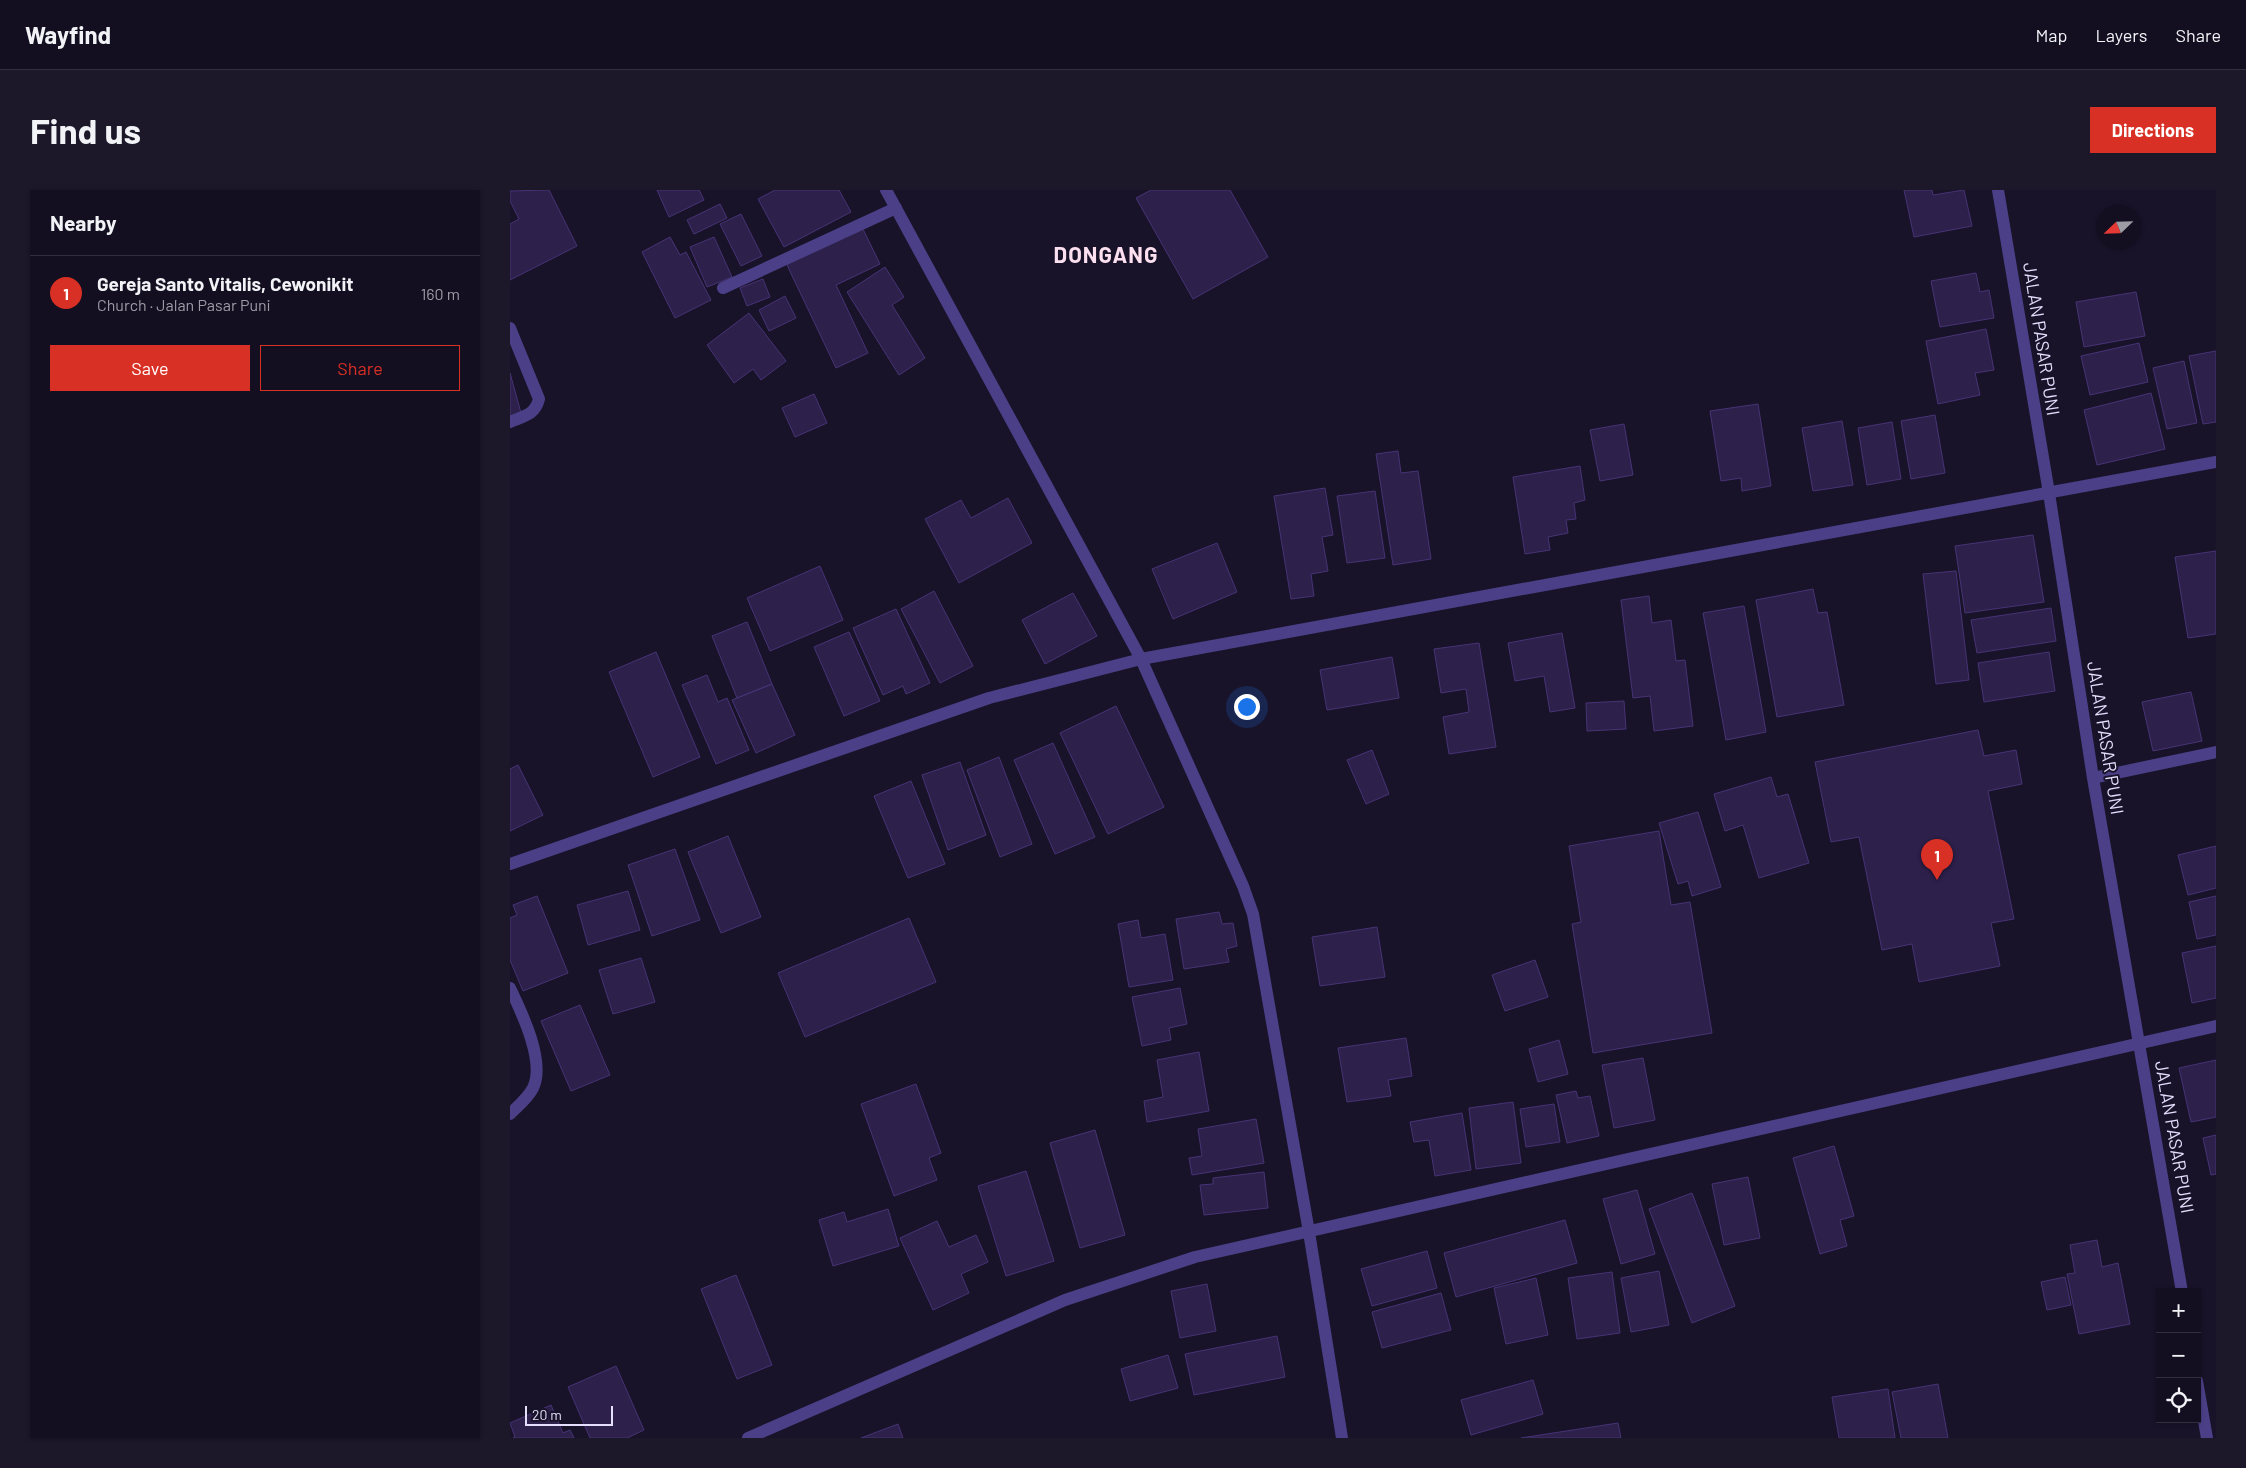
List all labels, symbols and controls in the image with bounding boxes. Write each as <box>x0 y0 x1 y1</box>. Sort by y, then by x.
text: Wayfind <box>25 20 111 49</box>
text: Map <box>2035 24 2067 46</box>
text: Layers <box>2095 24 2148 46</box>
text: Share <box>2176 24 2221 46</box>
button: Directions <box>2090 107 2216 153</box>
text: Find us <box>30 109 141 151</box>
north arrow <box>2096 205 2141 250</box>
text: Nearby <box>50 210 116 235</box>
district label: DONGANG <box>1054 241 1158 267</box>
street label: JALAN PASAR PUNI <box>2019 261 2065 417</box>
text: Gereja Santo Vitalis, Cewonikit <box>97 272 354 295</box>
text: 1 <box>63 284 69 303</box>
text: 160 m <box>421 284 460 303</box>
text: Church · Jalan Pasar Puni <box>97 295 271 314</box>
button: Save <box>50 345 250 391</box>
button: Share <box>260 345 460 391</box>
street label: JALAN PASAR PUNI <box>2083 660 2129 816</box>
your location <box>1234 694 1260 720</box>
pin: 1 <box>1921 839 1953 880</box>
street label: JALAN PASAR PUNI <box>2151 1059 2199 1215</box>
map controls <box>2156 1288 2201 1423</box>
button: + <box>2156 1288 2201 1333</box>
button: − <box>2156 1333 2201 1378</box>
button: locate <box>2156 1378 2201 1423</box>
scale bar <box>525 1403 612 1426</box>
text: 20 m <box>532 1406 562 1423</box>

